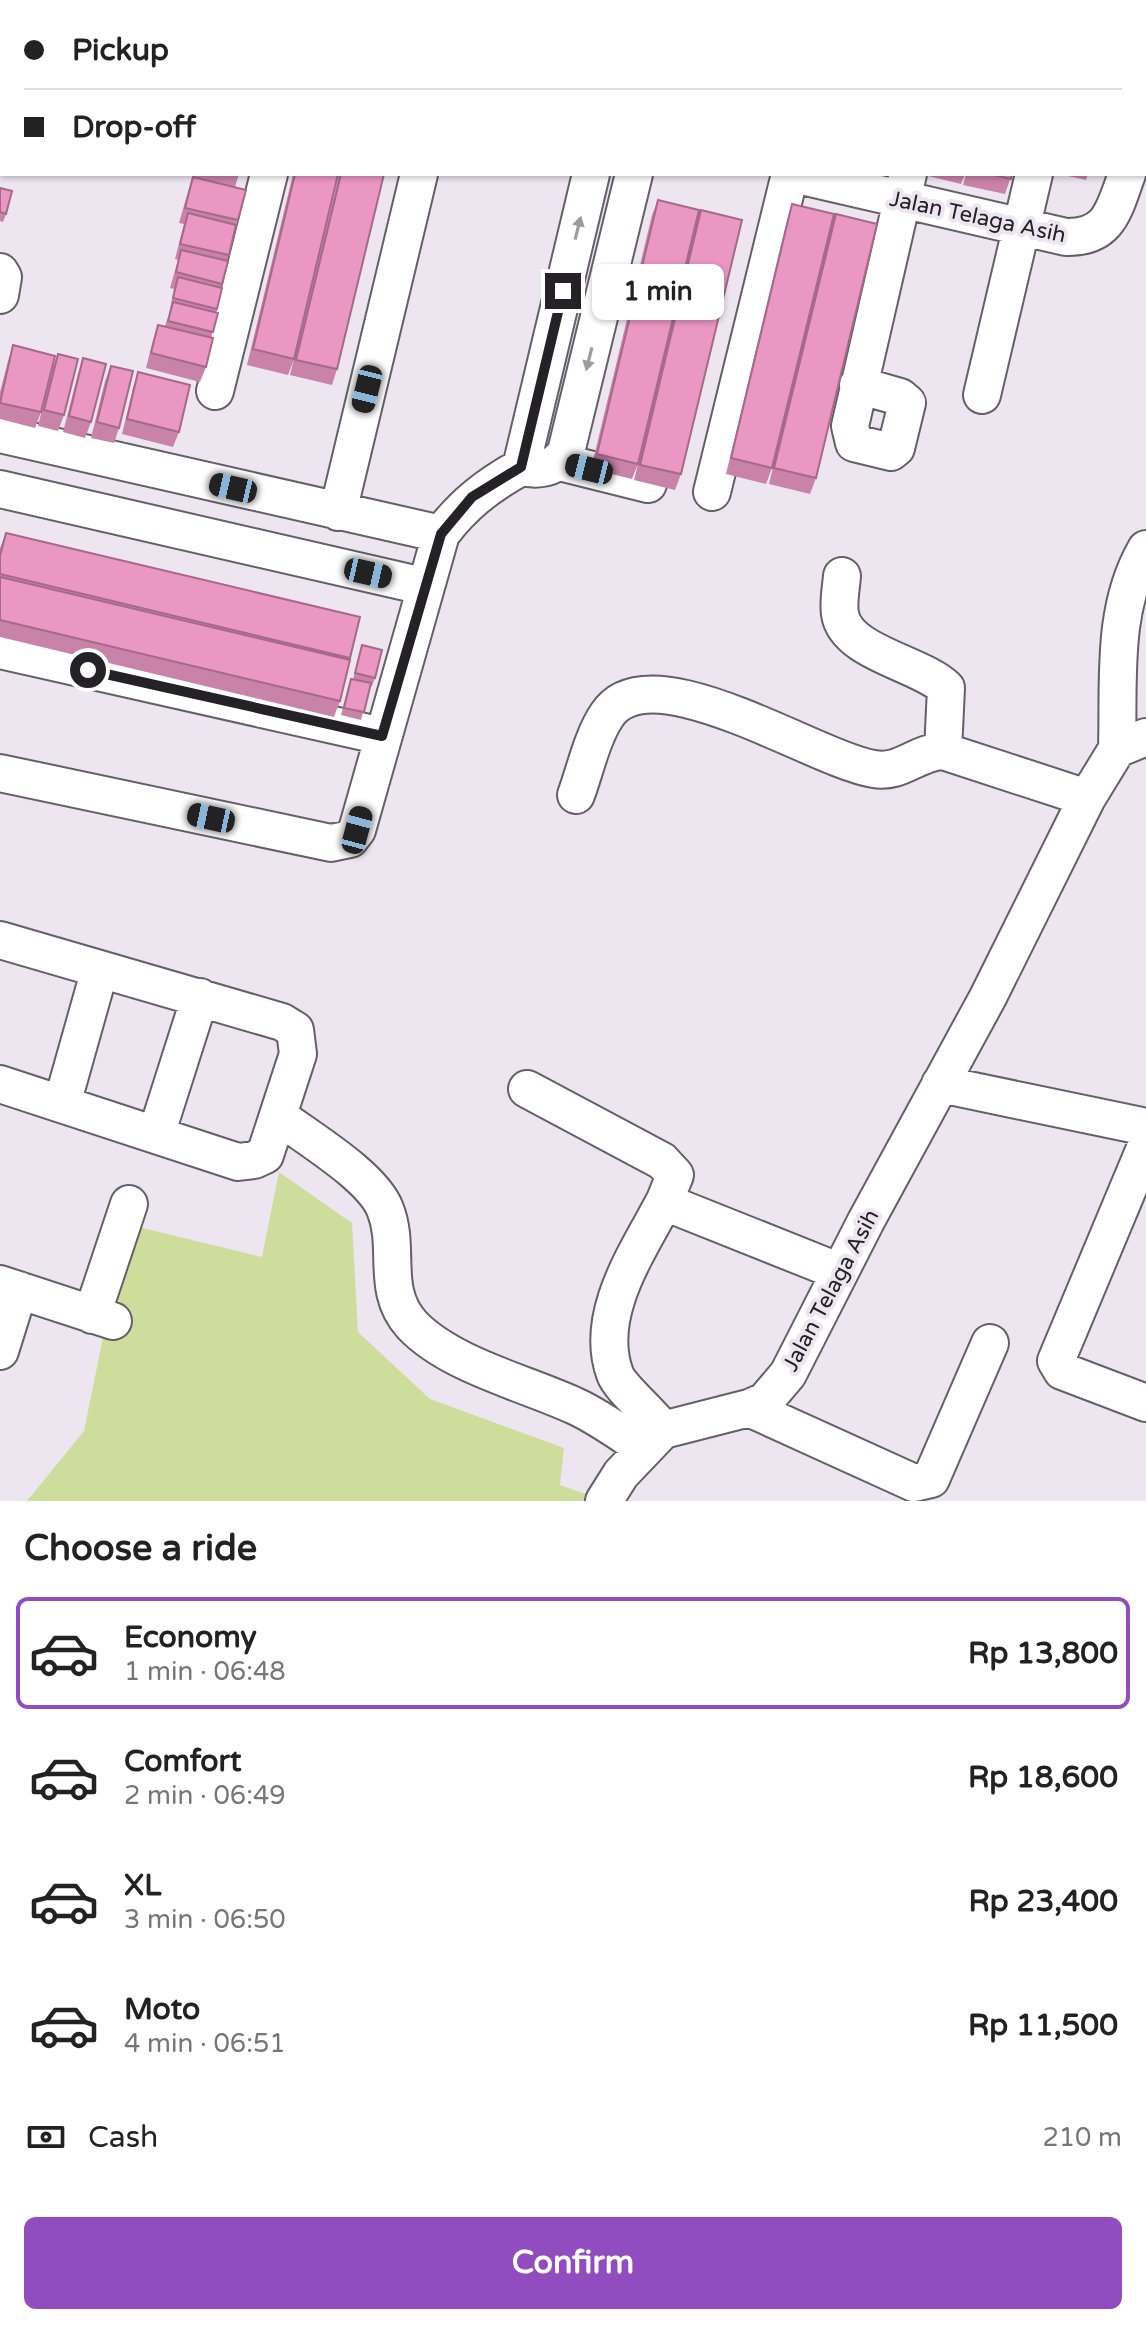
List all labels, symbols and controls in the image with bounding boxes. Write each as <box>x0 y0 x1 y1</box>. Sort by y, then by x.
text: Pickup <box>72 32 169 69</box>
text: Drop-off <box>72 109 196 146</box>
street label: Jalan Telaga Asih <box>887 186 1068 248</box>
one-way arrow <box>572 215 585 240</box>
callout: 1 min <box>591 263 723 319</box>
route end <box>545 273 581 309</box>
text: 1 min <box>623 276 693 307</box>
one-way arrow <box>582 346 595 371</box>
car <box>350 363 384 415</box>
car <box>563 452 615 486</box>
car <box>207 471 259 505</box>
car <box>342 556 394 590</box>
route start <box>70 652 106 688</box>
car <box>185 801 237 835</box>
car <box>339 804 375 856</box>
street label: Jalan Telaga Asih <box>777 1205 885 1376</box>
text: Choose a ride <box>24 1527 257 1570</box>
icon: car <box>28 1617 100 1689</box>
text: Economy <box>124 1619 257 1656</box>
text: Rp 13,800 <box>968 1635 1118 1672</box>
text: 1 min · 06:48 <box>124 1656 286 1687</box>
icon: car <box>28 1741 100 1813</box>
text: Comfort <box>124 1743 242 1780</box>
text: Rp 18,600 <box>968 1759 1118 1796</box>
text: 2 min · 06:49 <box>124 1780 286 1811</box>
icon: car <box>28 1865 100 1937</box>
text: XL <box>124 1867 161 1904</box>
text: Rp 23,400 <box>969 1883 1118 1920</box>
text: 3 min · 06:50 <box>124 1904 286 1935</box>
icon: car <box>28 1989 100 2061</box>
text: Moto <box>124 1991 200 2028</box>
text: Rp 11,500 <box>968 2007 1118 2044</box>
text: 4 min · 06:51 <box>124 2028 286 2059</box>
icon: cash <box>24 2115 68 2159</box>
text: Cash <box>88 2119 158 2156</box>
text: 210 m <box>1042 2122 1122 2153</box>
button: Confirm <box>24 2217 1122 2309</box>

